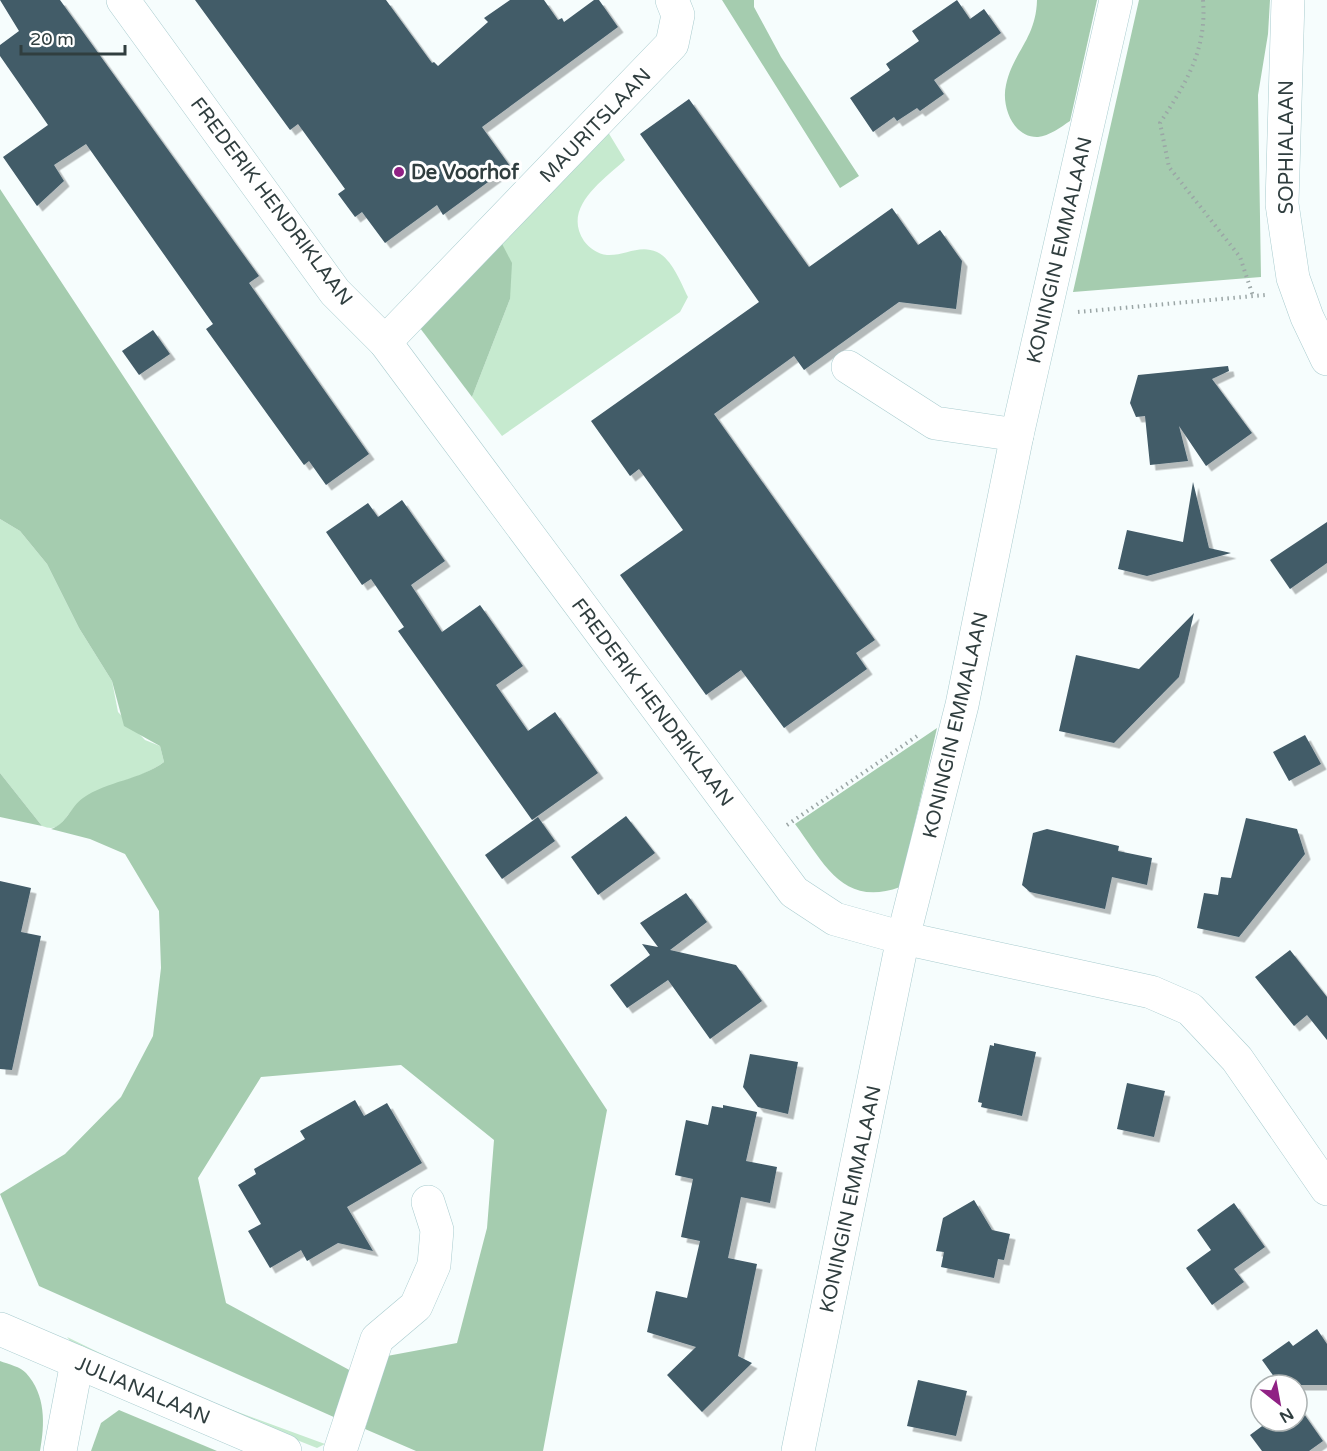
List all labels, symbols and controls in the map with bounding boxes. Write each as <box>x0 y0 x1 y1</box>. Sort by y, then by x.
scale bar <box>21 18 124 56</box>
text: 20 m <box>30 28 74 50</box>
street label: MAURITSLAAN <box>535 63 656 188</box>
street label: SOPHIALAAN <box>1275 80 1299 214</box>
street label: FREDERIK HENDRIKLAAN <box>185 93 357 310</box>
street label: KONINGIN EMMALAAN <box>1022 135 1098 366</box>
place label: De Voorhof <box>411 161 519 185</box>
marker: De Voorhof <box>392 165 406 179</box>
street label: FREDERIK HENDRIKLAAN <box>566 594 738 811</box>
street label: KONINGIN EMMALAAN <box>918 610 994 841</box>
street label: KONINGIN EMMALAAN <box>815 1083 887 1315</box>
street label: JULIANALAAN <box>72 1352 214 1430</box>
north arrow <box>1249 1373 1309 1433</box>
text: N <box>1276 1403 1297 1427</box>

